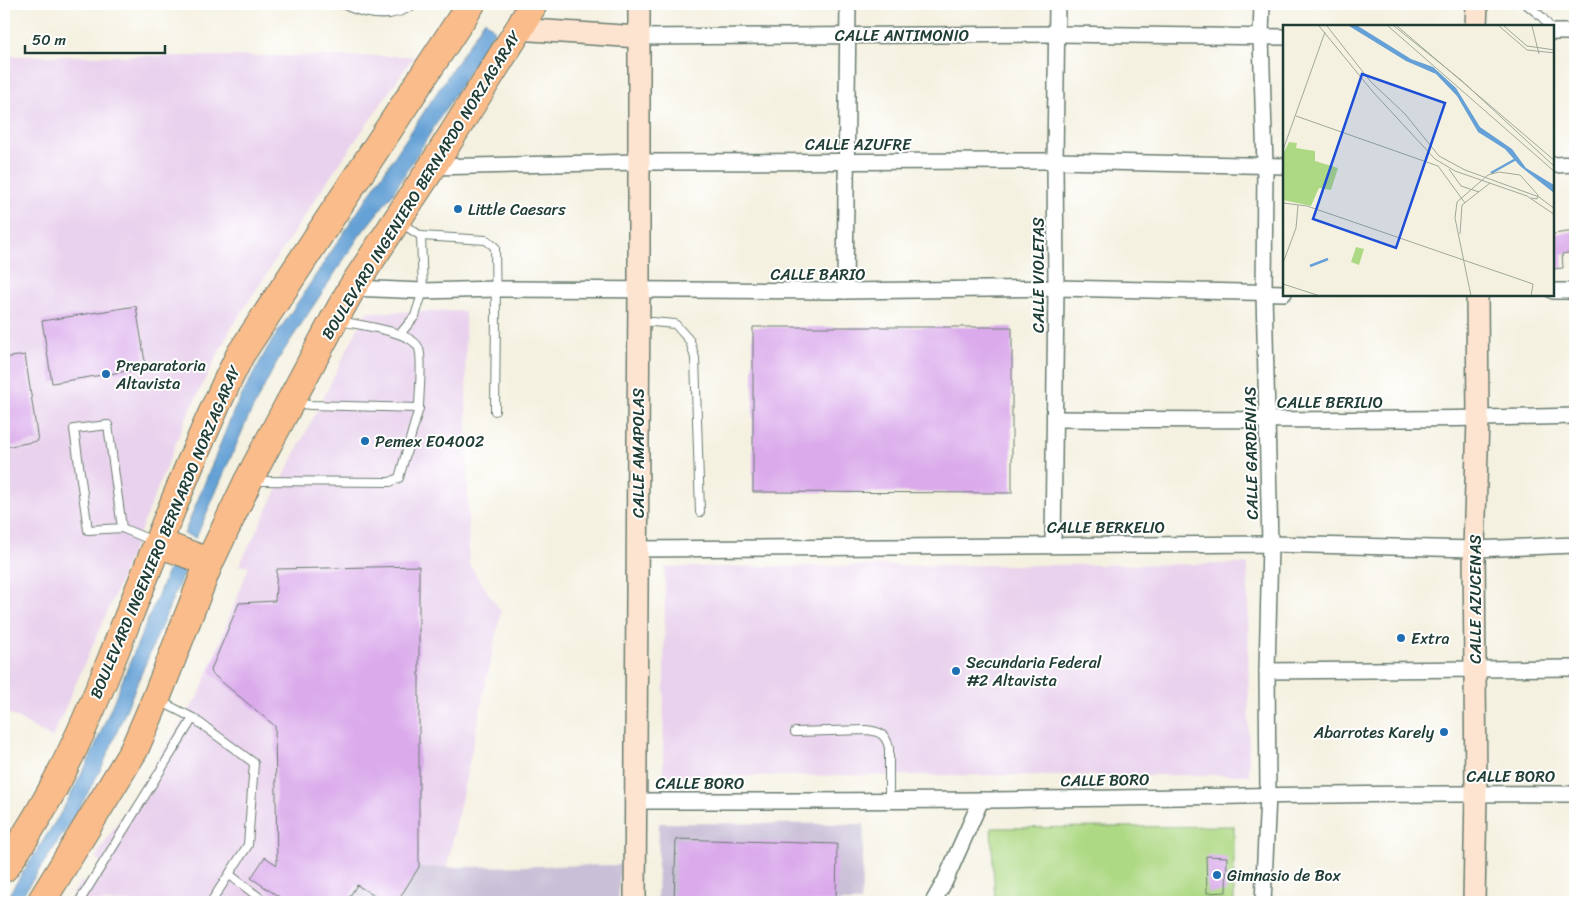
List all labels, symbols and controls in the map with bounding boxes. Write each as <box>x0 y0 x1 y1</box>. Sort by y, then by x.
street label: CALLE ANTIMONIO <box>835 21 969 50</box>
scale bar <box>25 22 165 54</box>
street label: BOULEVARD INGENIERO BERNARDO NORZAGARAY <box>313 24 529 345</box>
inset map <box>1283 25 1554 296</box>
text: 50 m <box>32 27 67 53</box>
street label: CALLE AZUFRE <box>805 130 912 159</box>
place label: Little Caesars <box>468 195 566 224</box>
marker: Little Caesars <box>452 203 464 215</box>
street label: CALLE VIOLETAS <box>1024 217 1053 333</box>
street label: CALLE BARIO <box>770 260 866 289</box>
place label: Preparatoria Altavista <box>115 351 206 398</box>
street label: BOULEVARD INGENIERO BERNARDO NORZAGARAY <box>81 360 249 703</box>
marker: Preparatoria Altavista <box>100 368 112 380</box>
street label: CALLE GARDENIAS <box>1235 386 1267 520</box>
street label: CALLE AMAPOLAS <box>624 388 653 518</box>
street label: CALLE BERILIO <box>1277 388 1383 417</box>
place label: Pemex E04002 <box>375 427 484 456</box>
marker: Pemex E04002 <box>359 435 371 447</box>
street label: CALLE BERKELIO <box>1047 513 1165 542</box>
street label: CALLE AZUCENAS <box>1461 534 1490 664</box>
place label: Extra <box>1411 624 1450 653</box>
marker: Extra <box>1395 632 1407 644</box>
place label: Secundaria Federal #2 Altavista <box>966 648 1102 695</box>
marker: Secundaria Federal #2 Altavista <box>950 665 962 677</box>
place label: Abarrotes Karely <box>1313 718 1435 747</box>
marker: Abarrotes Karely <box>1438 726 1450 738</box>
street label: CALLE BORO <box>1467 762 1555 791</box>
street label: CALLE BORO <box>1060 765 1150 795</box>
street label: CALLE BORO <box>656 769 744 798</box>
place label: Gimnasio de Box <box>1227 861 1341 890</box>
marker: Gimnasio de Box <box>1211 869 1223 881</box>

